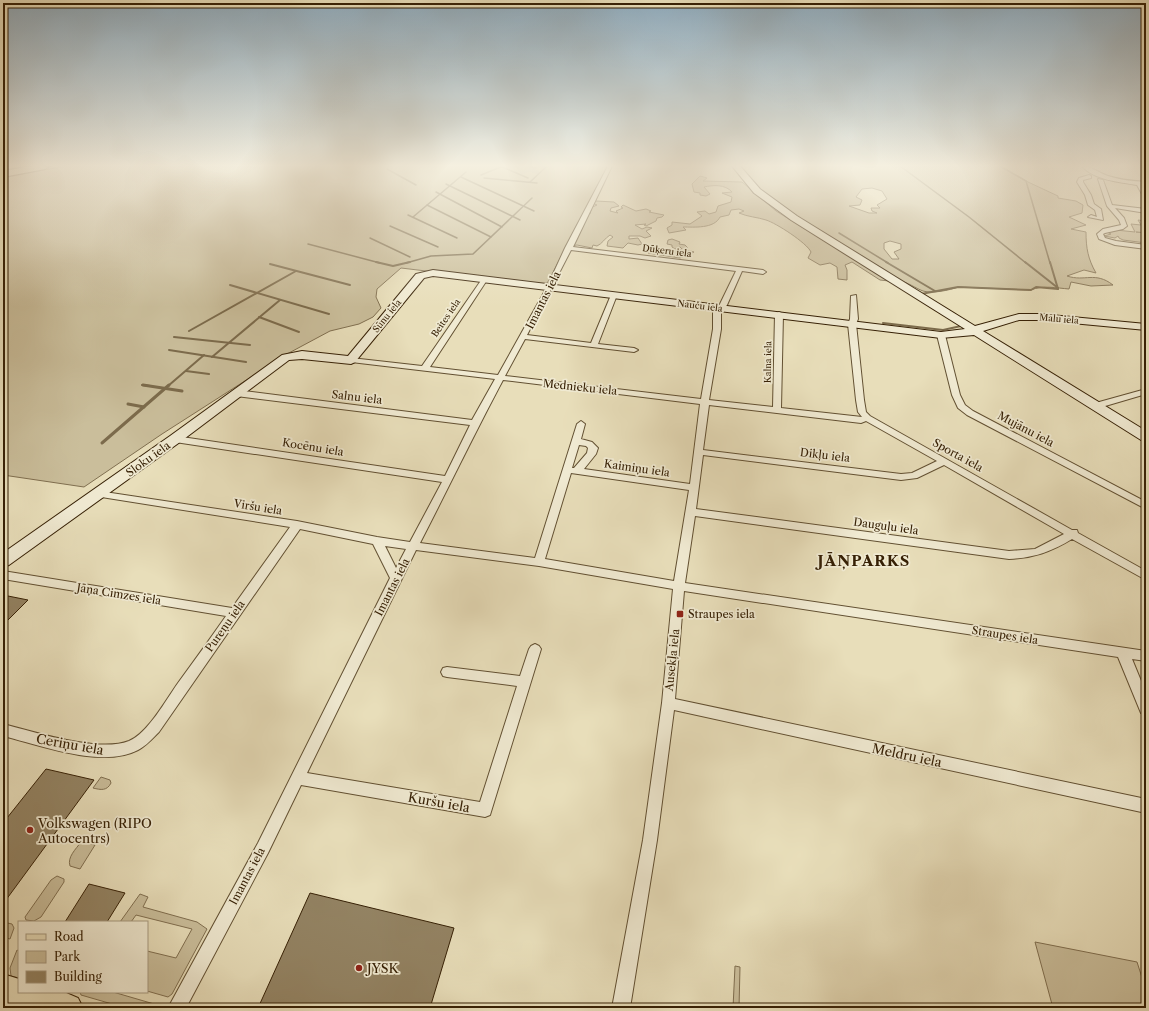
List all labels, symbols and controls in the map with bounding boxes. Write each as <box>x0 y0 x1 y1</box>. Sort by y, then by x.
street label: Dūķeru iela <box>642 242 693 260</box>
street label: Imantas iela <box>522 269 564 331</box>
street label: Beites iela <box>429 296 463 339</box>
street label: Sūnu iela <box>370 297 403 335</box>
street label: Nauču iela <box>677 297 724 314</box>
street label: Mālu iela <box>1039 311 1079 326</box>
street label: Kalna iela <box>762 340 773 383</box>
street label: Mednieku iela <box>542 376 618 398</box>
street label: Salnu iela <box>331 387 383 407</box>
street label: Mujānu iela <box>995 408 1057 450</box>
street label: Kocēnu iela <box>281 435 345 459</box>
street label: Sporta iela <box>930 435 986 475</box>
street label: Sloku iela <box>123 438 173 480</box>
street label: Dikļu iela <box>799 445 851 465</box>
street label: Kaimiņu iela <box>603 456 671 480</box>
street label: Viršu iela <box>232 496 283 518</box>
street label: Dauguļu iela <box>853 515 920 538</box>
district label: JĀŅPARKS <box>815 551 910 570</box>
street label: Imantas iela <box>371 556 413 618</box>
street label: Jāņa Cimzes iela <box>74 580 162 608</box>
street label: Pureņu iela <box>202 597 248 655</box>
place label: Straupes iela <box>688 607 755 621</box>
marker: Straupes iela <box>675 609 685 619</box>
street label: Straupes iela <box>971 623 1039 647</box>
street label: Ausekļa iela <box>662 628 682 693</box>
street label: Ceriņu iela <box>35 730 105 759</box>
street label: Meldru iela <box>871 740 943 770</box>
street label: Kuršu iela <box>407 789 471 815</box>
place label: Volkswagen (RIPO Autocentrs) <box>37 815 152 846</box>
marker: Volkswagen (RIPO Autocentrs) <box>25 825 35 835</box>
street label: Imantas iela <box>226 845 268 907</box>
legend <box>18 921 148 993</box>
text: Road <box>54 929 84 944</box>
text: Park <box>54 949 81 964</box>
place label: JYSK <box>365 960 400 976</box>
marker: JYSK <box>354 963 364 973</box>
text: Building <box>54 969 102 984</box>

